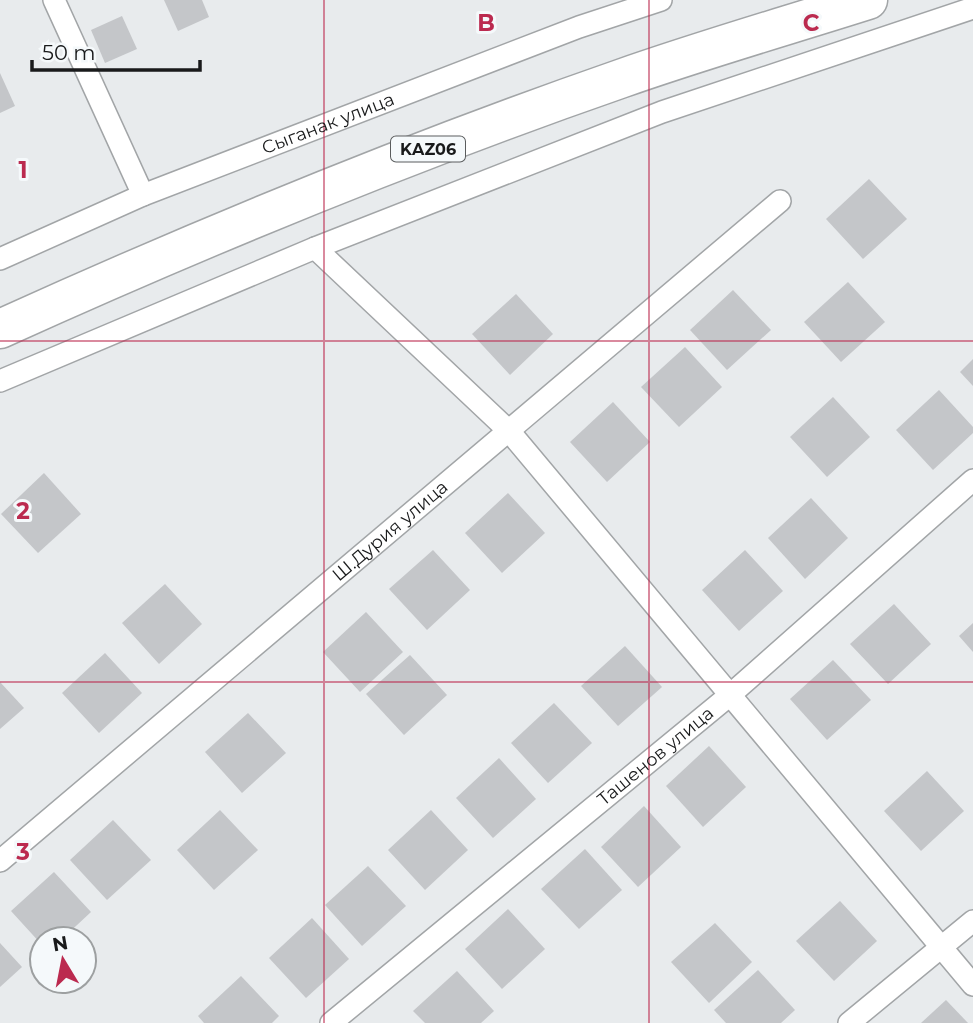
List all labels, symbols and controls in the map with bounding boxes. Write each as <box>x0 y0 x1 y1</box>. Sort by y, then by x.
text: B <box>477 9 495 37</box>
text: C <box>803 9 820 37</box>
scale bar <box>32 28 200 72</box>
text: 50 m <box>42 40 96 65</box>
street label: Сыганак улица <box>259 88 397 159</box>
road number: KАZ06 <box>391 136 465 162</box>
text: 1 <box>18 156 28 184</box>
street label: Ш.Дурия улица <box>328 476 452 586</box>
text: 2 <box>16 497 30 525</box>
street label: Ташенов улица <box>593 702 718 810</box>
text: 3 <box>15 838 30 866</box>
north arrow <box>28 925 98 995</box>
text: N <box>51 931 70 956</box>

